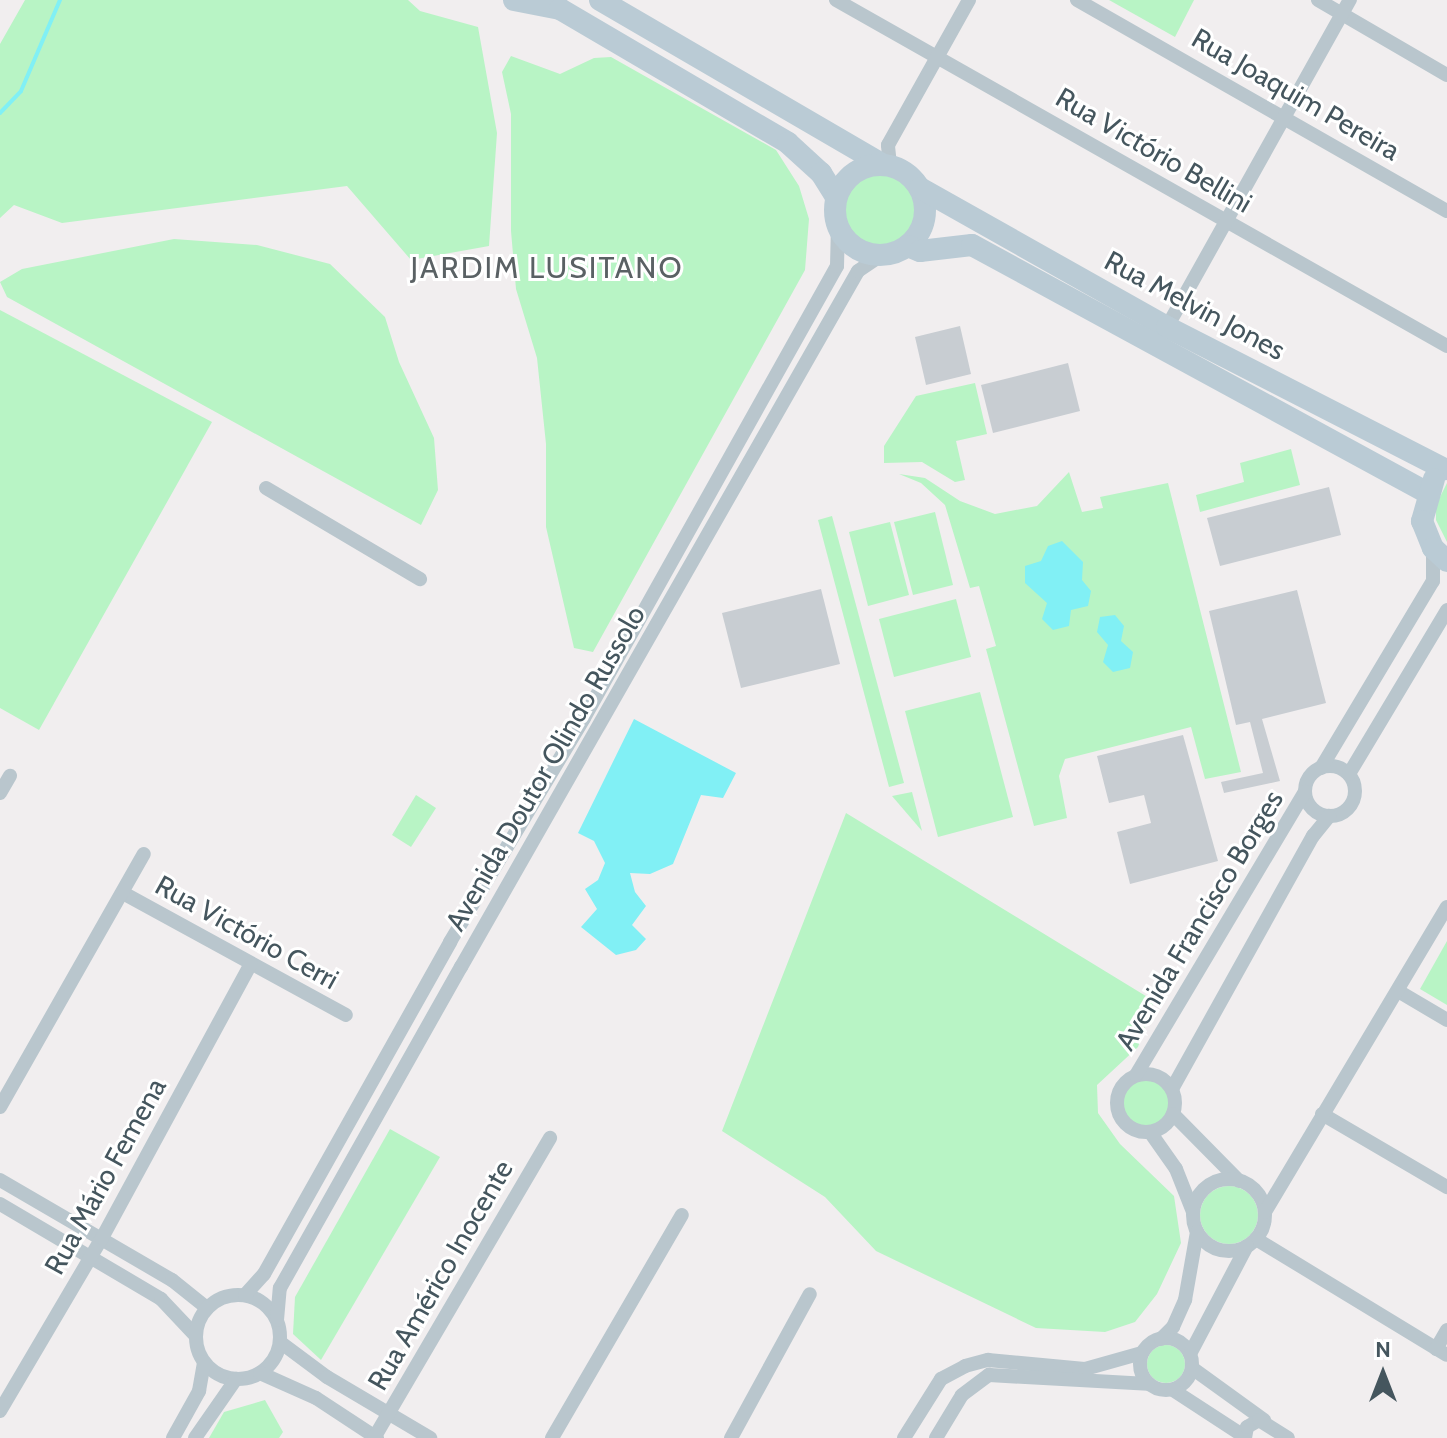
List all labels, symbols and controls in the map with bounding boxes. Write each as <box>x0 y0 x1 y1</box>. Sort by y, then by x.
street label: Rua Joaquim Pereira <box>1186 21 1406 167</box>
street label: Rua Victório Bellini <box>1050 80 1258 220</box>
street label: Rua Melvin Jones <box>1099 243 1291 367</box>
district label: JARDIM LUSITANO <box>410 250 684 286</box>
street label: Avenida Doutor Olindo Russolo <box>438 600 652 936</box>
street label: Avenida Francisco Borges <box>1108 784 1290 1056</box>
street label: Rua Victório Cerri <box>150 868 344 996</box>
street label: Rua Mário Femena <box>37 1072 173 1280</box>
street label: Rua Américo Inocente <box>360 1154 520 1396</box>
north arrow <box>1343 1334 1423 1414</box>
text: N <box>1375 1336 1391 1363</box>

